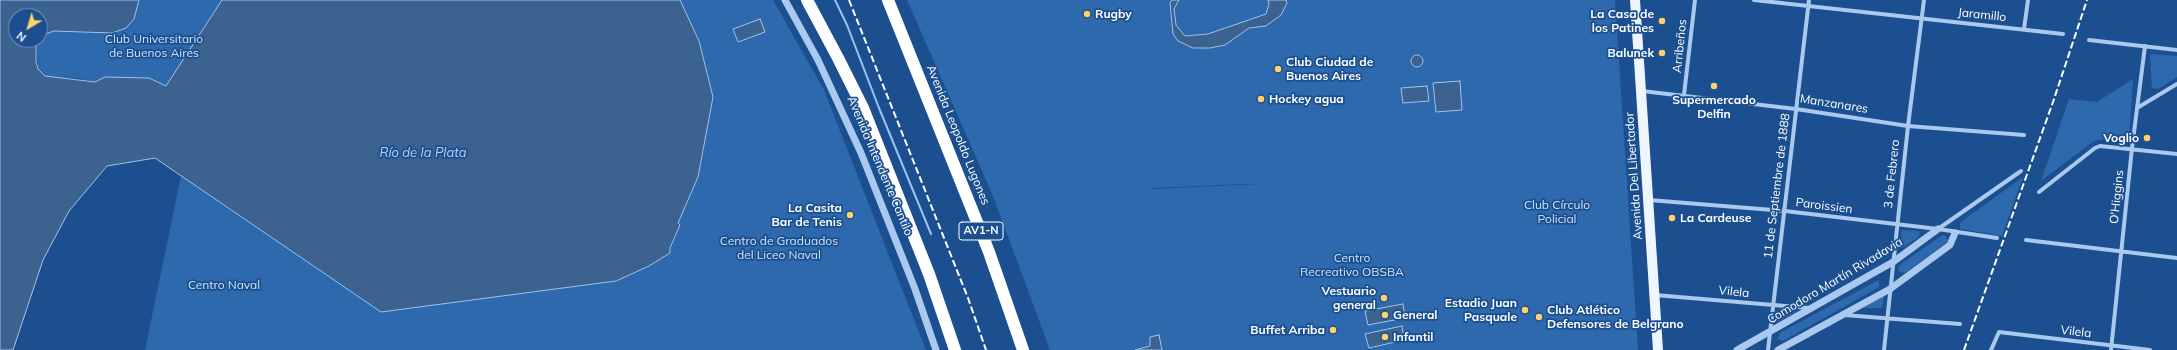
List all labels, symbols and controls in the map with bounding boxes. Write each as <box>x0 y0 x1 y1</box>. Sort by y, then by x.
street label: Jaramillo <box>1957 5 2007 25</box>
place label: Rugby <box>1095 7 1132 21</box>
place label: La Casa de los Patines <box>1590 7 1654 35</box>
north arrow <box>8 8 48 48</box>
marker: Rugby <box>1082 9 1092 19</box>
marker: La Casa de los Patines <box>1657 16 1667 26</box>
street label: Arribeños <box>1670 18 1690 74</box>
text: N <box>14 29 29 45</box>
park label: Club Universitario de Buenos Aires <box>105 32 203 60</box>
place label: Balunek <box>1608 46 1654 60</box>
marker: Balunek <box>1657 48 1667 58</box>
place label: Club Ciudad de Buenos Aires <box>1286 55 1373 83</box>
street label: Avenida Leopoldo Lugones <box>923 63 993 207</box>
marker: Club Ciudad de Buenos Aires <box>1273 64 1283 74</box>
marker: Supermercado Delfin <box>1709 81 1719 91</box>
place label: Hockey agua <box>1269 92 1344 106</box>
street label: Manzanares <box>1799 92 1869 116</box>
place label: Supermercado Delfin <box>1672 93 1756 121</box>
street label: Avenida Intendente Cantilo <box>844 94 916 238</box>
marker: Hockey agua <box>1256 94 1266 104</box>
street label: Avenida Del Libertador <box>1622 112 1646 240</box>
street label: 11 de Septiembre de 1888 <box>1761 112 1793 260</box>
place label: Voglio <box>2103 131 2139 145</box>
marker: Voglio <box>2142 133 2152 143</box>
street label: 3 de Febrero <box>1881 139 1903 209</box>
water label: Río de la Plata <box>379 145 467 161</box>
street label: O'Higgins <box>2107 169 2127 225</box>
street label: Paroissien <box>1795 195 1853 217</box>
park label: Club Círculo Policial <box>1524 198 1590 226</box>
place label: La Casita Bar de Tenis <box>772 201 842 229</box>
marker: La Casita Bar de Tenis <box>845 210 855 220</box>
place label: La Cardeuse <box>1680 211 1751 225</box>
marker: La Cardeuse <box>1667 213 1677 223</box>
road number: AV1-N <box>959 222 1003 240</box>
park label: Centro de Graduados del Liceo Naval <box>720 234 838 262</box>
street label: Comodoro Martín Rivadavia <box>1765 235 1905 327</box>
park label: Centro Recreativo OBSBA <box>1300 251 1404 279</box>
park label: Centro Naval <box>188 278 260 292</box>
street label: Vilela <box>1718 283 1750 301</box>
place label: Vestuario general <box>1321 284 1376 312</box>
marker: Vestuario general <box>1379 293 1389 303</box>
place label: Estadio Juan Pasquale <box>1445 296 1517 324</box>
place label: Club Atlético Defensores de Belgrano <box>1547 303 1684 331</box>
marker: Estadio Juan Pasquale <box>1520 305 1530 315</box>
place label: General <box>1393 308 1437 322</box>
marker: General <box>1380 310 1390 320</box>
marker: Club Atlético Defensores de Belgrano <box>1534 312 1544 322</box>
place label: Buffet Arriba <box>1250 323 1325 337</box>
street label: Vilela <box>2060 323 2092 341</box>
marker: Buffet Arriba <box>1328 325 1338 335</box>
place label: Infantil <box>1393 330 1433 344</box>
marker: Infantil <box>1380 332 1390 342</box>

